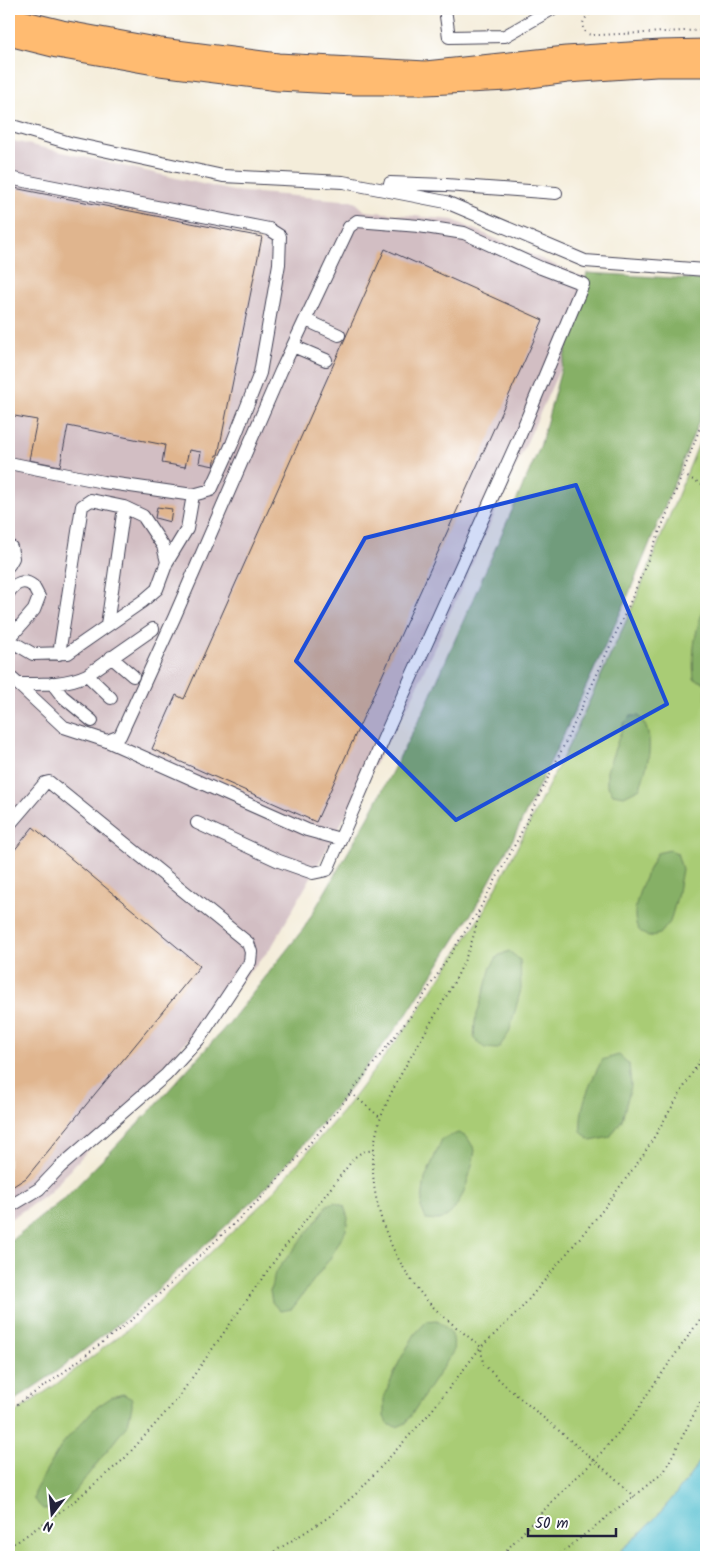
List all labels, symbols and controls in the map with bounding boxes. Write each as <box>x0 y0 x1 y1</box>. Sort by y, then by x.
north arrow <box>28 1488 78 1538</box>
scale bar <box>528 1506 615 1538</box>
text: 50 m <box>535 1512 569 1536</box>
text: N <box>41 1514 56 1537</box>

